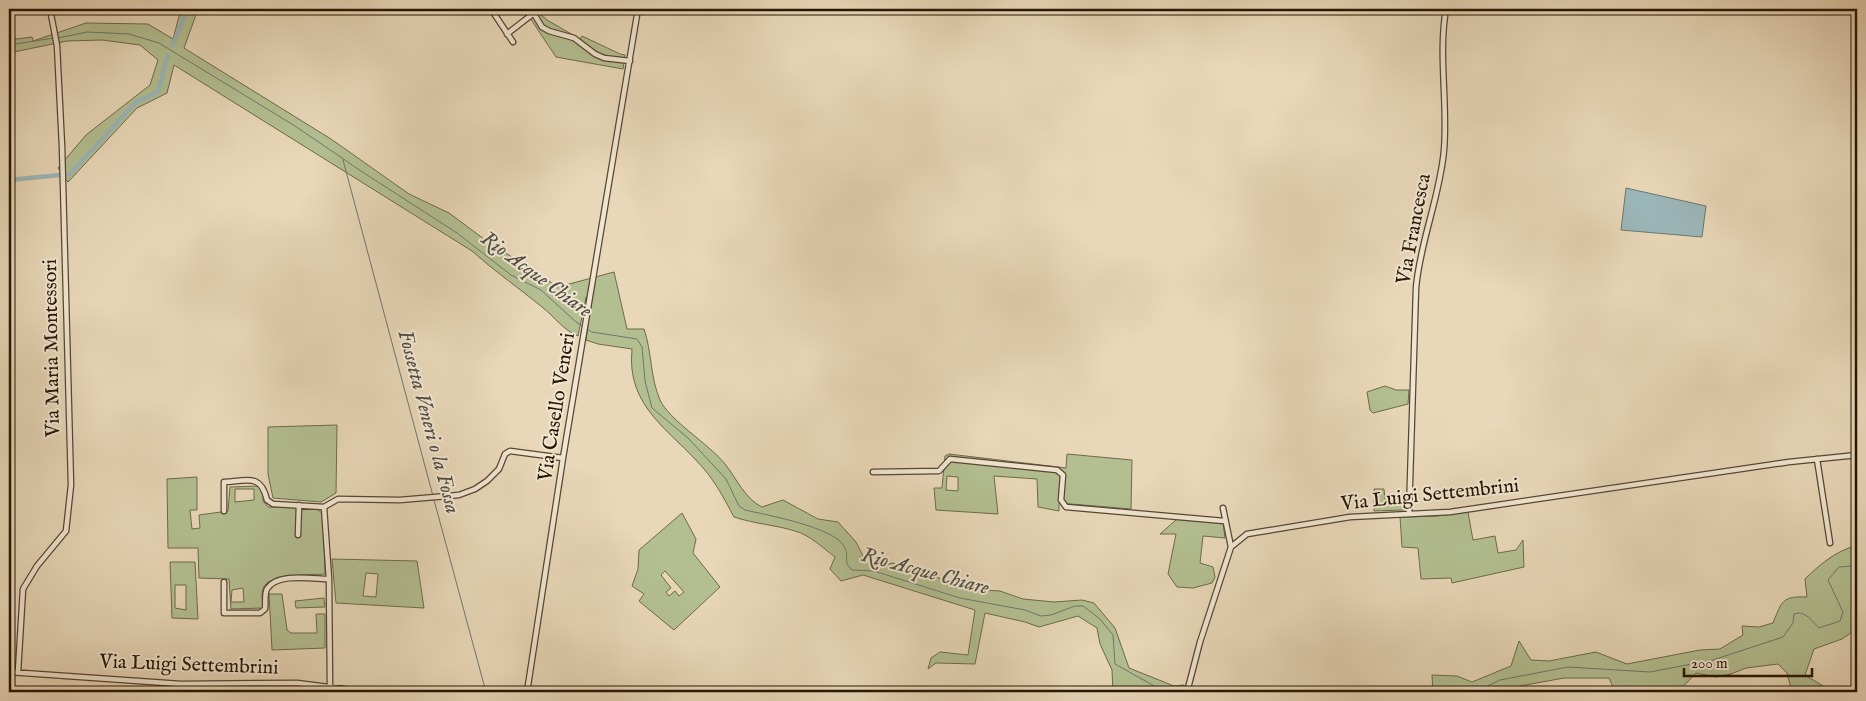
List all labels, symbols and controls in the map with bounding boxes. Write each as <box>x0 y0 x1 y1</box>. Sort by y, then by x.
street label: Via Francesca <box>1391 171 1437 288</box>
water label: Rio Acque Chiare <box>475 226 597 324</box>
street label: Via Maria Montessori <box>38 259 66 438</box>
water label: Fossetta Veneri o la Fossa <box>390 327 466 517</box>
street label: Via Casello Veneri <box>533 331 581 484</box>
street label: Via Luigi Settembrini <box>1339 473 1520 517</box>
water label: Rio Acque Chiare <box>858 542 992 602</box>
scale bar <box>1684 646 1811 678</box>
street label: Via Luigi Settembrini <box>98 649 279 681</box>
text: 200 m <box>1691 654 1728 673</box>

